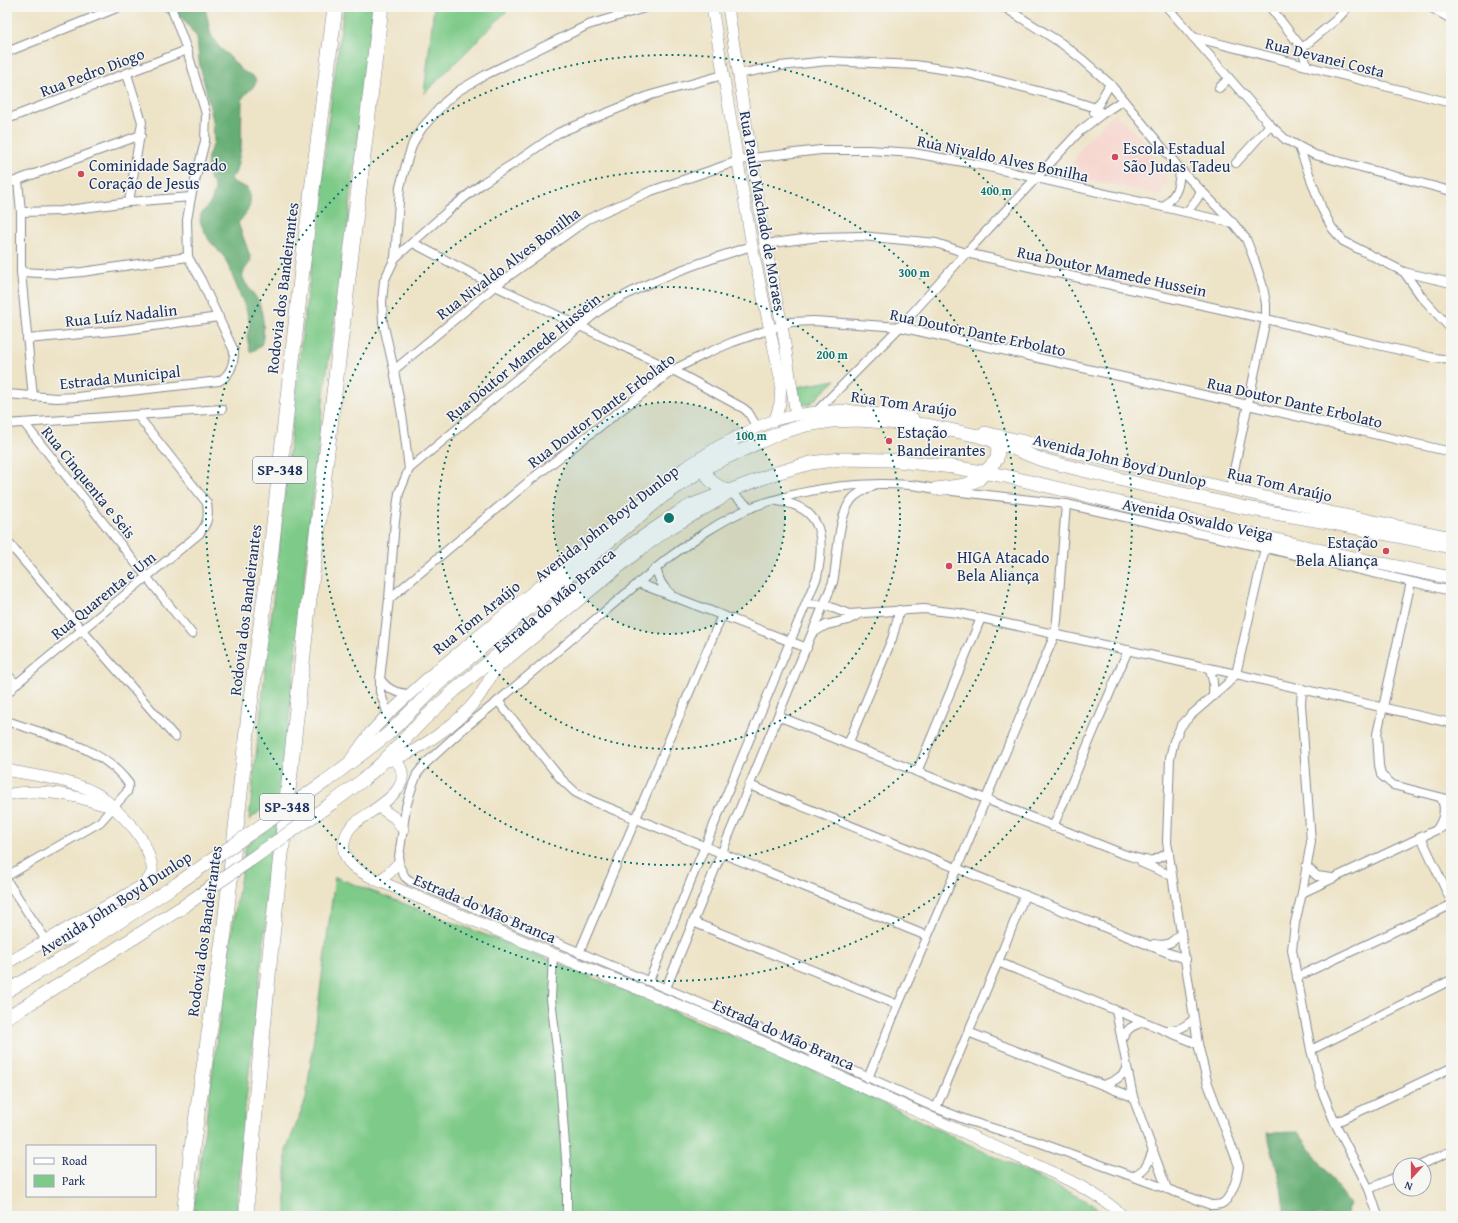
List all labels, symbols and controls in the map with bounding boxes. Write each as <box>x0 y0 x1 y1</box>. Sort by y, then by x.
street label: Rua Devanei Costa <box>1263 31 1388 84</box>
street label: Rua Pedro Diogo <box>36 41 148 103</box>
street label: Rua Paulo Machado de Moraes <box>734 109 792 313</box>
street label: Rua Nivaldo Alves Bonilha <box>915 128 1091 188</box>
place label: Escola Estadual São Judas Tadeu <box>1123 136 1231 178</box>
marker: Escola Estadual São Judas Tadeu <box>1110 152 1120 162</box>
place label: Cominidade Sagrado Coração de Jesus <box>89 153 227 195</box>
marker: Cominidade Sagrado Coração de Jesus <box>76 169 86 179</box>
text: 400 m <box>980 182 1013 199</box>
street label: Rodovia dos Bandeirantes <box>260 201 304 375</box>
street label: Rua Nivaldo Alves Bonilha <box>431 201 585 325</box>
street label: Rua Doutor Mamede Hussein <box>1015 239 1209 303</box>
text: 300 m <box>898 264 931 281</box>
street label: Rua Doutor Mamede Hussein <box>440 287 606 427</box>
street label: Rua Luíz Nadalin <box>64 297 178 333</box>
street label: Rua Doutor Dante Erbolato <box>888 302 1068 362</box>
street label: Rua Doutor Dante Erbolato <box>522 346 680 474</box>
text: 200 m <box>816 346 849 363</box>
street label: Estrada Municipal <box>58 359 182 395</box>
street label: Rua Doutor Dante Erbolato <box>1205 370 1385 434</box>
street label: Rua Tom Araújo <box>849 384 959 422</box>
place label: Estação Bandeirantes <box>897 420 986 462</box>
street label: Rua Cinquenta e Seis <box>36 421 142 543</box>
text: 100 m <box>735 427 768 444</box>
street label: Avenida John Boyd Dunlop <box>1031 427 1209 493</box>
marker: Estação Bandeirantes <box>884 436 894 446</box>
road number: SP-348 <box>253 457 307 483</box>
street label: Avenida John Boyd Dunlop <box>529 459 684 587</box>
street label: Rua Tom Araújo <box>1225 460 1335 508</box>
street label: Avenida Oswaldo Veiga <box>1120 491 1276 547</box>
centre of rings <box>662 511 676 525</box>
street label: Rodovia dos Bandeirantes <box>223 523 267 697</box>
place label: Estação Bela Aliança <box>1296 530 1378 572</box>
street label: Estrada do Mão Branca <box>488 541 621 658</box>
street label: Rua Quarenta e Um <box>45 545 161 645</box>
place label: HIGA Atacado Bela Aliança <box>957 545 1049 587</box>
marker: Estação Bela Aliança <box>1381 546 1391 556</box>
marker: HIGA Atacado Bela Aliança <box>944 561 954 571</box>
street label: Rua Tom Araújo <box>427 574 525 660</box>
road number: SP-348 <box>260 794 314 820</box>
street label: Avenida John Boyd Dunlop <box>34 844 196 961</box>
street label: Rodovia dos Bandeirantes <box>180 844 228 1018</box>
street label: Estrada do Mão Branca <box>410 867 561 949</box>
street label: Estrada do Mão Branca <box>709 992 859 1076</box>
legend <box>26 1145 156 1197</box>
text: Road <box>62 1152 88 1169</box>
north arrow <box>1392 1157 1432 1197</box>
text: Park <box>62 1172 86 1189</box>
text: N <box>1402 1177 1415 1195</box>

